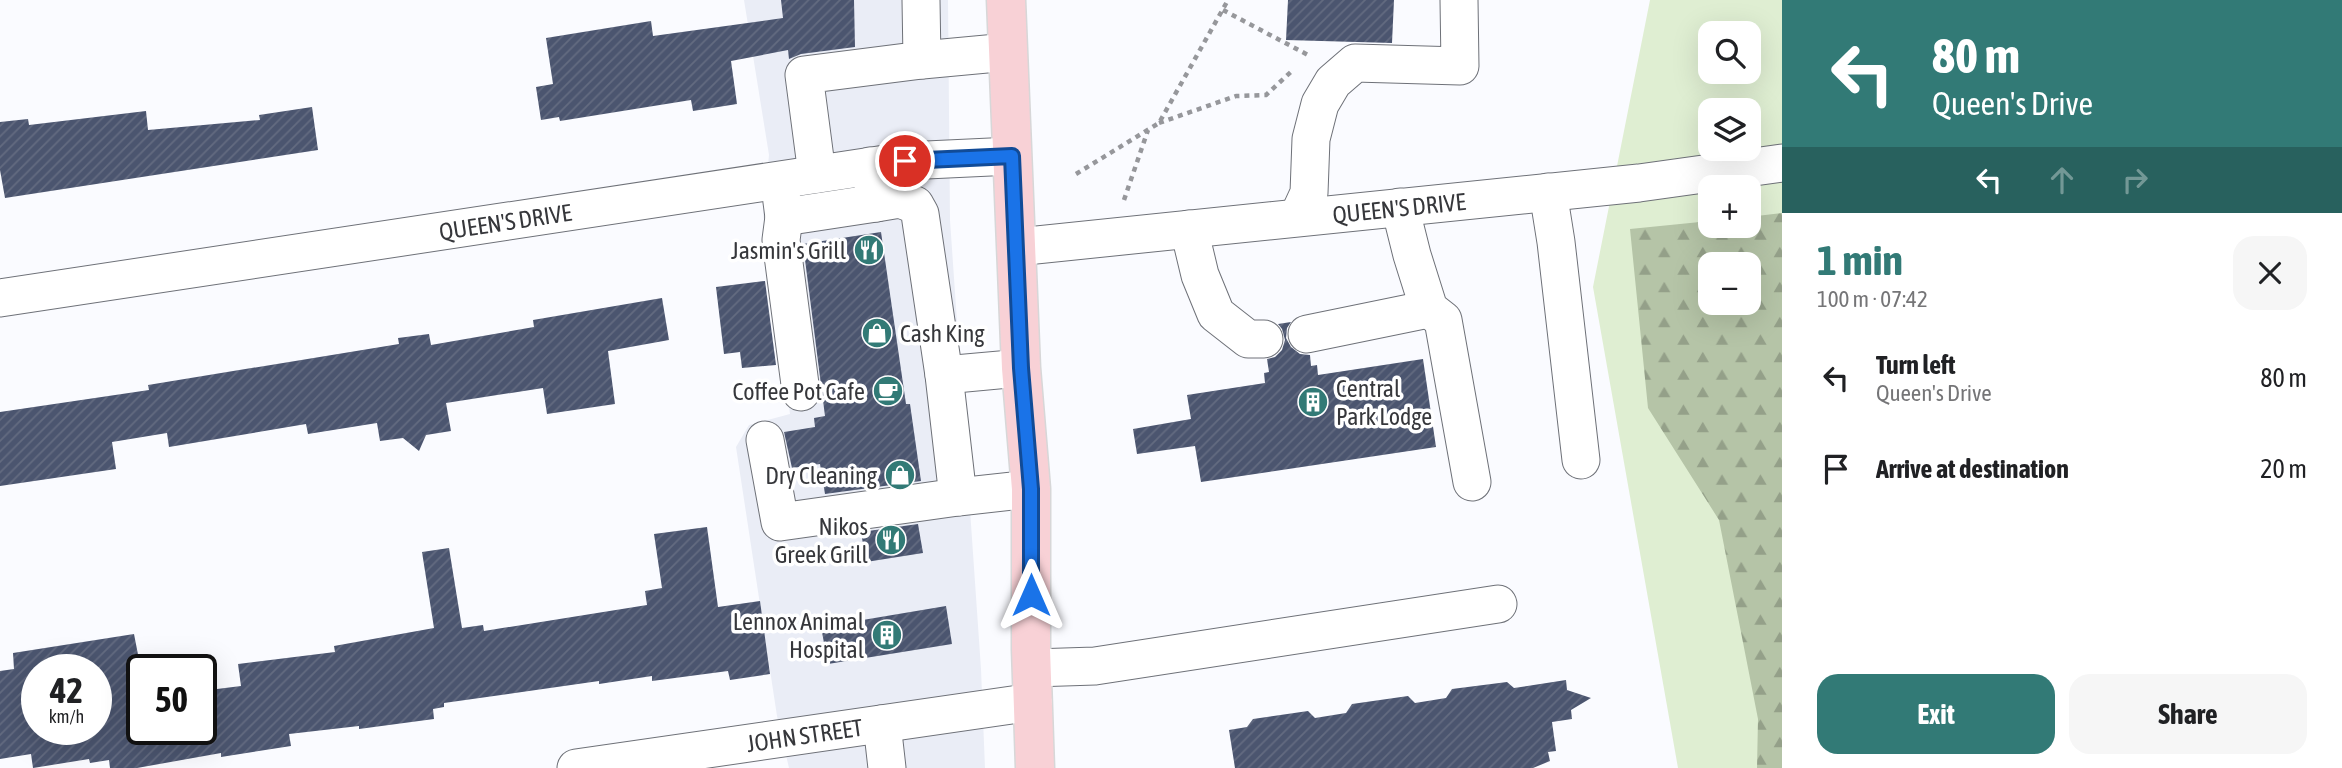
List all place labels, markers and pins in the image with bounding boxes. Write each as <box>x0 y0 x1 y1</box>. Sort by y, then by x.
pin <box>875 131 935 191</box>
restaurant icon: Jasmin's Grill <box>852 233 886 267</box>
place label: Jasmin's Grill <box>731 237 847 264</box>
shop icon: Cash King <box>860 316 894 350</box>
place label: Cash King <box>900 320 985 347</box>
cafe icon: Coffee Pot Cafe <box>871 374 905 408</box>
place label: Central Park Lodge <box>1336 375 1432 430</box>
place label: Coffee Pot Cafe <box>732 378 865 405</box>
building icon: Central Park Lodge <box>1296 385 1330 419</box>
shop icon: Dry Cleaning <box>883 458 917 492</box>
place label: Dry Cleaning <box>765 462 878 489</box>
place label: Nikos Greek Grill <box>775 513 869 568</box>
restaurant icon: Nikos Greek Grill <box>874 523 908 557</box>
place label: Lennox Animal Hospital <box>733 608 865 663</box>
building icon: Lennox Animal Hospital <box>870 618 904 652</box>

